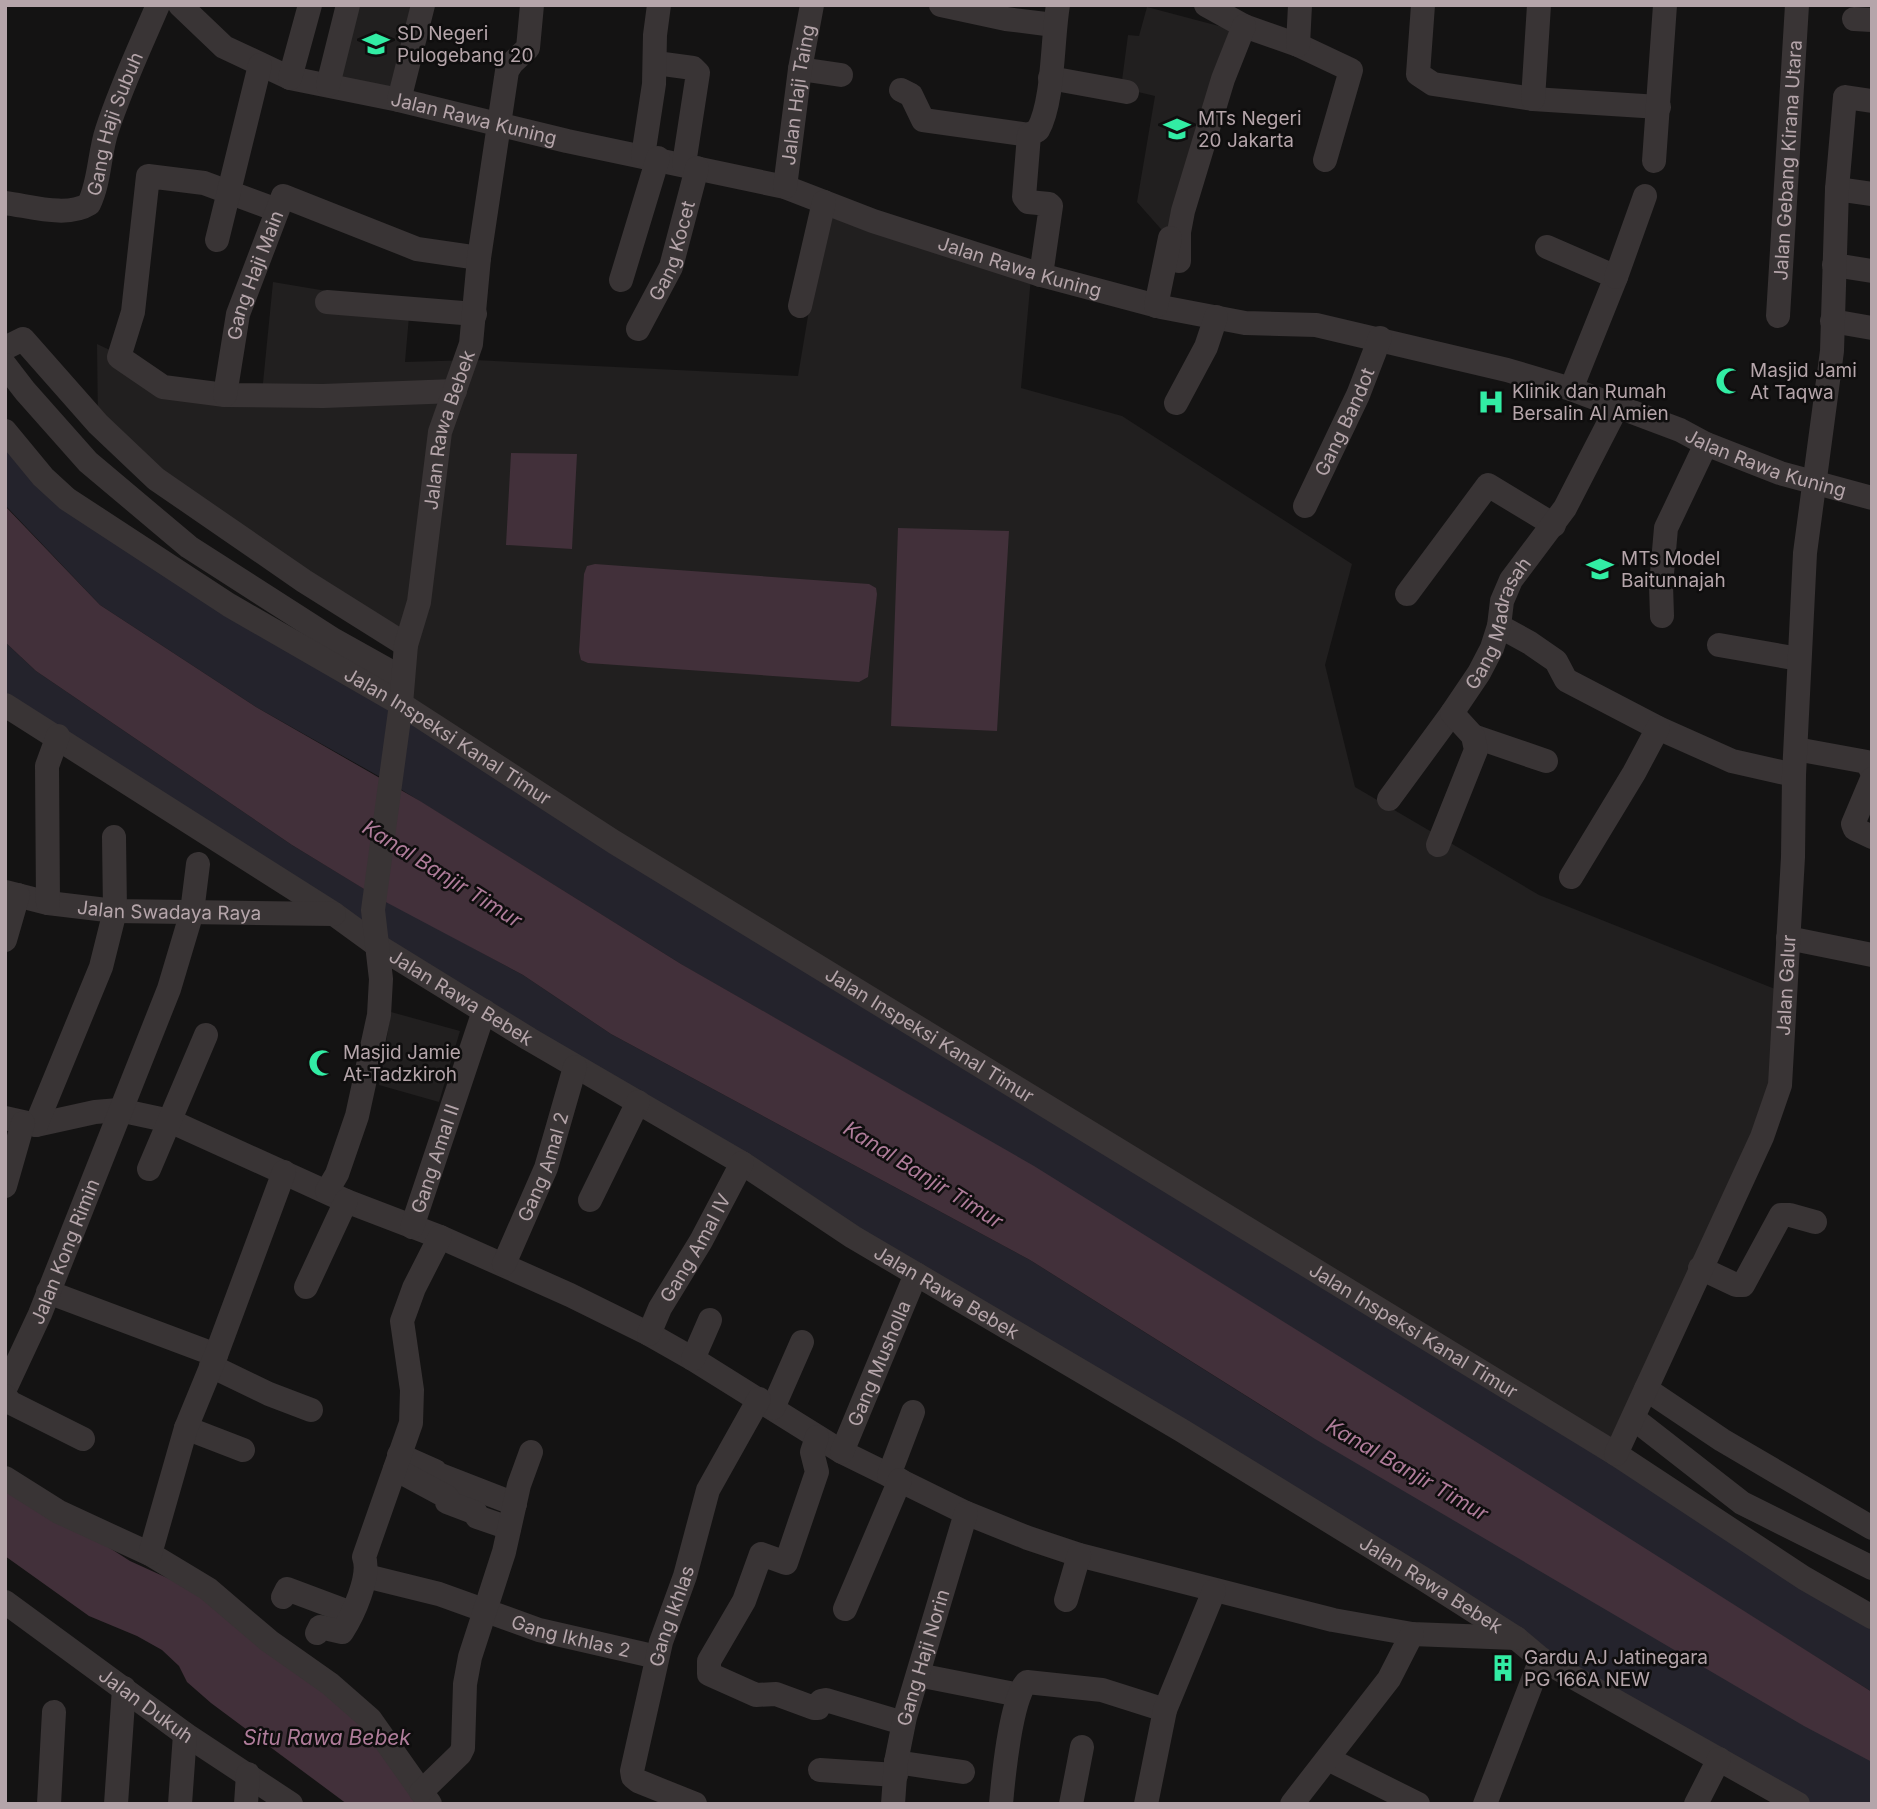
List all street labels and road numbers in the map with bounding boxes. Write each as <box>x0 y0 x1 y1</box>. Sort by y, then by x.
street label: Jalan Haji Taing <box>777 23 820 167</box>
street label: Jalan Gebang Kirana Utara <box>1769 39 1807 281</box>
street label: Gang Haji Subuh <box>82 48 148 199</box>
street label: Jalan Rawa Kuning <box>389 88 559 150</box>
street label: Gang Kocet <box>644 198 700 305</box>
street label: Gang Haji Main <box>223 207 288 342</box>
street label: Jalan Rawa Kuning <box>935 232 1104 303</box>
street label: Jalan Rawa Bebek <box>419 347 480 511</box>
street label: Gang Bandot <box>1310 365 1379 480</box>
street label: Jalan Rawa Kuning <box>1681 424 1849 502</box>
street label: Gang Madrasah <box>1460 553 1536 694</box>
street label: Jalan Inspeksi Kanal Timur <box>340 663 555 810</box>
street label: Jalan Swadaya Raya <box>76 896 261 925</box>
street label: Jalan Galur <box>1772 934 1801 1036</box>
street label: Jalan Rawa Bebek <box>385 945 538 1051</box>
street label: Jalan Inspeksi Kanal Timur <box>821 963 1038 1108</box>
street label: Gang Amal II <box>406 1101 464 1216</box>
street label: Gang Amal 2 <box>513 1109 573 1225</box>
street label: Jalan Kong Rimin <box>26 1176 104 1328</box>
street label: Gang Amal IV <box>655 1190 736 1307</box>
street label: Jalan Rawa Bebek <box>870 1241 1024 1344</box>
street label: Jalan Inspeksi Kanal Timur <box>1305 1258 1522 1403</box>
street label: Gang Musholla <box>843 1297 916 1430</box>
street label: Jalan Rawa Bebek <box>1355 1531 1507 1639</box>
street label: Gang Ikhlas <box>645 1563 699 1669</box>
street label: Gang Haji Norin <box>892 1587 955 1728</box>
street label: Gang Ikhlas 2 <box>508 1610 633 1663</box>
street label: Jalan Dukuh <box>94 1664 197 1748</box>

